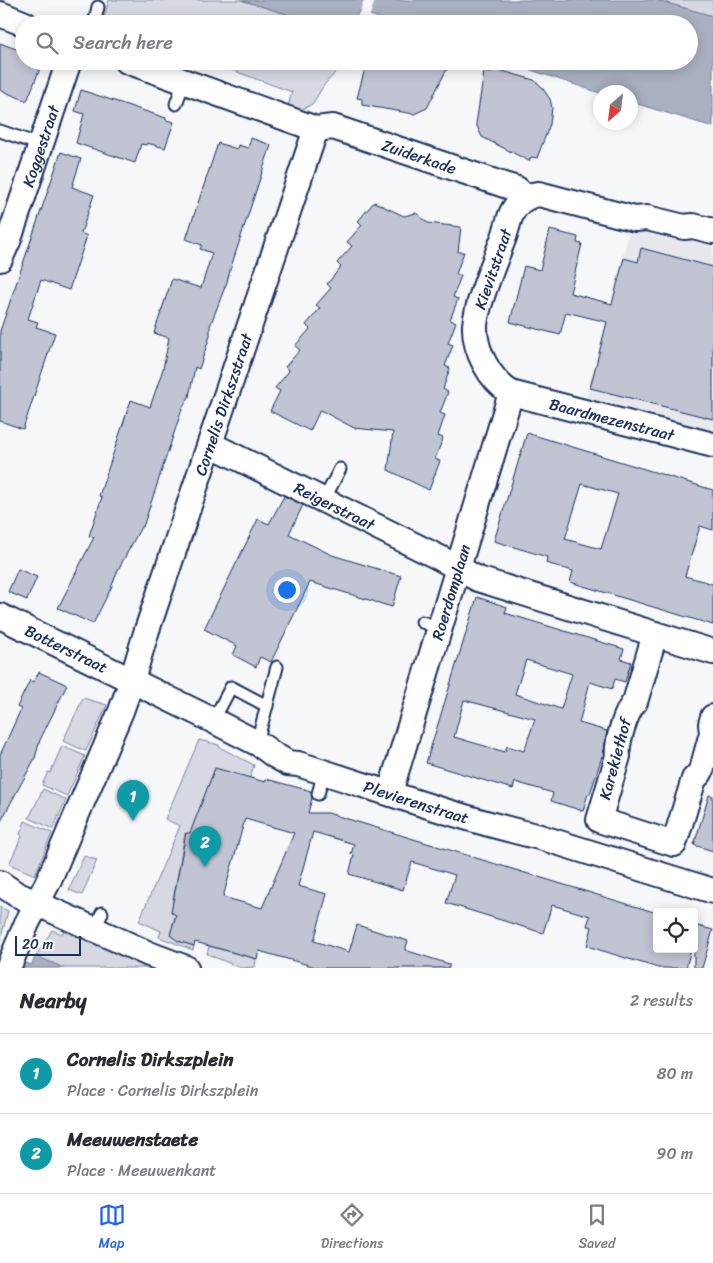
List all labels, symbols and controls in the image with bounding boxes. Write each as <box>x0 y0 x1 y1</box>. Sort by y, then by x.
search box <box>15 15 698 70</box>
text: Search here <box>73 26 173 59</box>
icon: search <box>33 29 61 57</box>
north arrow <box>593 85 638 130</box>
street label: Koggestraat <box>13 101 68 191</box>
street label: Zuiderkade <box>378 130 461 182</box>
street label: Kievitstraat <box>466 224 521 313</box>
street label: Cornelis Dirkszstraat <box>186 329 261 480</box>
street label: Baardmezenstraat <box>546 389 678 449</box>
street label: Reigerstraat <box>289 473 381 538</box>
street label: Roerdomplaan <box>422 540 479 644</box>
your location <box>274 577 300 603</box>
street label: Botterstraat <box>20 616 113 681</box>
street label: Karekiethof <box>590 713 640 803</box>
street label: Plevierenstraat <box>360 772 473 832</box>
pin: 1 <box>117 780 149 821</box>
pin: 2 <box>189 826 221 867</box>
map controls <box>653 908 698 953</box>
button: locate <box>653 908 698 953</box>
text: 20 m <box>22 932 53 957</box>
scale bar <box>15 933 81 956</box>
text: Nearby <box>20 982 86 1020</box>
text: 2 results <box>630 986 693 1015</box>
text: Cornelis Dirkszplein <box>67 1043 234 1076</box>
text: 1 <box>33 1059 39 1088</box>
text: 80 m <box>657 1059 693 1088</box>
text: Place · Cornelis Dirkszplein <box>67 1076 258 1105</box>
text: Meeuwenstaete <box>67 1123 198 1156</box>
text: 2 <box>31 1139 41 1168</box>
text: 90 m <box>657 1139 693 1168</box>
text: Place · Meeuwenkant <box>67 1156 216 1185</box>
tab: Map <box>98 1201 126 1256</box>
tab: Directions <box>321 1201 383 1256</box>
tab: Saved <box>579 1201 615 1256</box>

